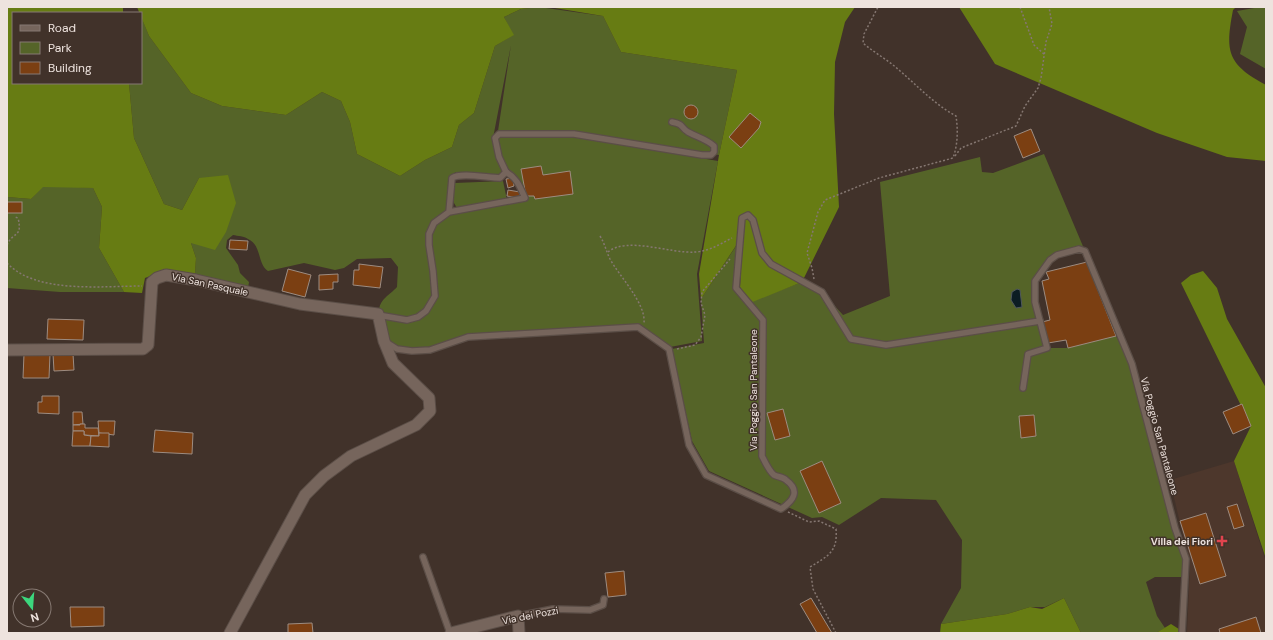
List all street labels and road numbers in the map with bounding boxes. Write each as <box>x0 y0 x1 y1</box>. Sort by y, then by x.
street label: Via San Pasquale <box>170 270 250 299</box>
street label: Via Poggio San Pantaleone <box>747 329 760 451</box>
street label: Via Poggio San Pantaleone <box>1138 376 1182 497</box>
street label: Via dei Pozzi <box>501 604 559 627</box>

